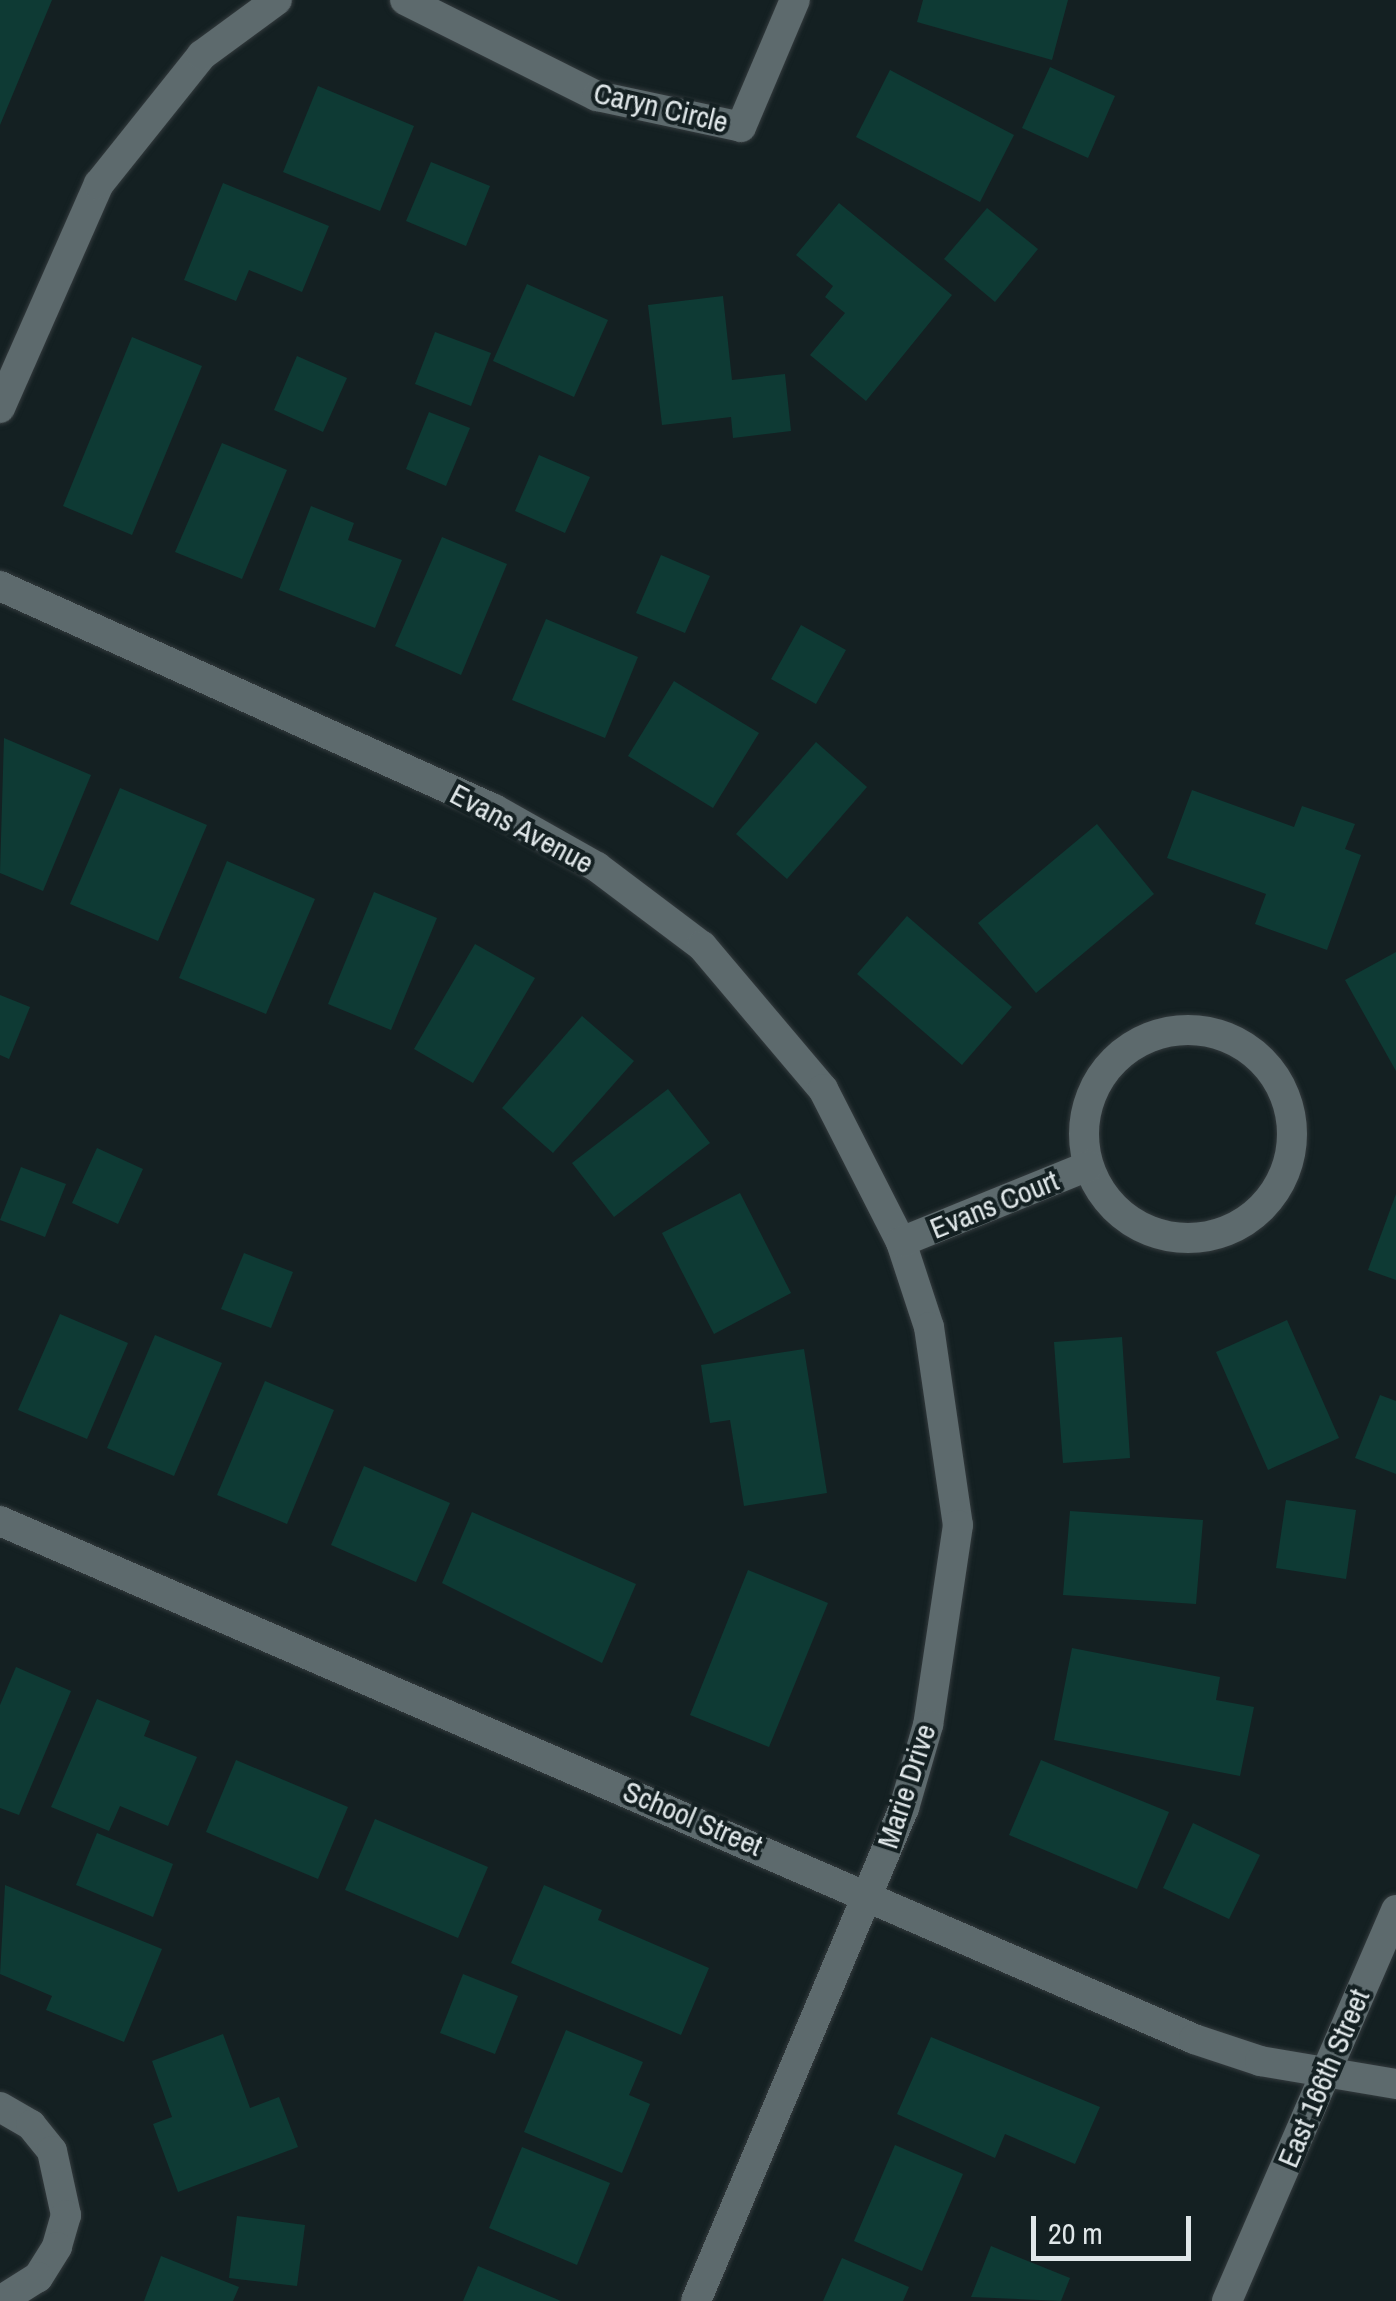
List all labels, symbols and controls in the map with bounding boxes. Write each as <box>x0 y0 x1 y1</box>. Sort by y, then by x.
street label: Caryn Circle <box>590 74 732 140</box>
street label: Evans Avenue <box>444 775 600 881</box>
street label: Evans Court <box>925 1162 1063 1246</box>
street label: Marie Drive <box>869 1719 943 1853</box>
street label: School Street <box>618 1773 768 1863</box>
street label: East 166th Street <box>1269 1983 1377 2173</box>
scale bar <box>1036 2196 1196 2258</box>
text: 20 m <box>1048 2213 1103 2253</box>

